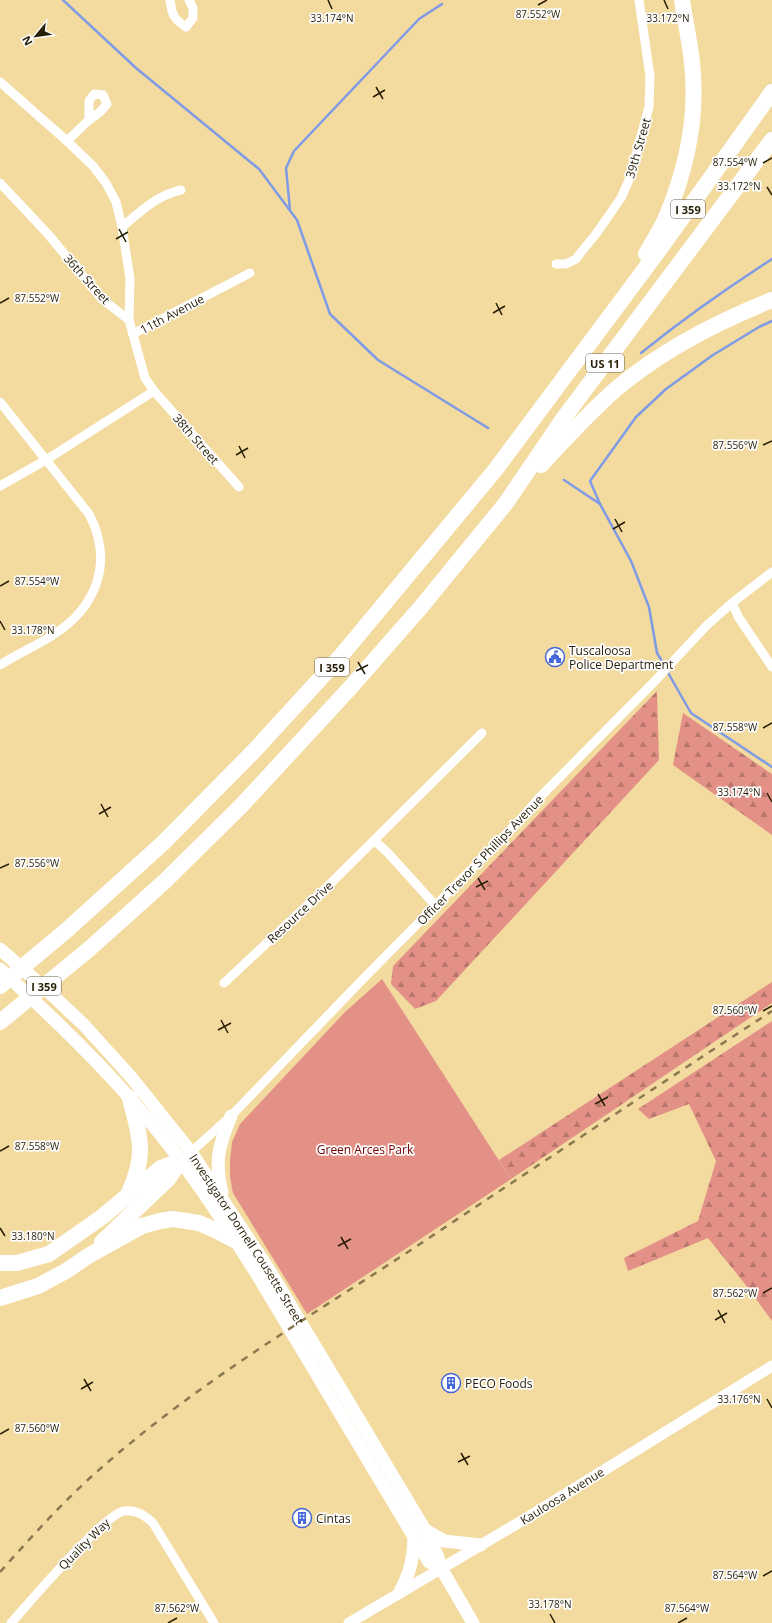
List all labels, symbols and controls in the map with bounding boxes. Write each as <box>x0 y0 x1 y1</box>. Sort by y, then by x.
text: 87.552°W <box>516 7 561 21</box>
text: 33.174°N <box>310 11 354 25</box>
text: 33.172°N <box>646 11 690 25</box>
north arrow <box>16 16 56 56</box>
text: N <box>18 34 36 49</box>
street label: 39th Street <box>621 116 655 180</box>
text: 87.554°W <box>713 155 758 169</box>
text: 33.172°N <box>717 179 761 193</box>
road number: I 359 <box>671 200 705 218</box>
street label: 36th Street <box>60 250 114 308</box>
street label: 11th Avenue <box>137 290 207 338</box>
text: 87.552°W <box>15 291 60 305</box>
road number: US 11 <box>586 354 624 372</box>
street label: 38th Street <box>169 410 223 468</box>
text: 87.556°W <box>713 438 758 452</box>
text: 87.554°W <box>15 574 60 588</box>
text: 33.178°N <box>11 623 55 637</box>
place label: Tuscaloosa Police Department <box>569 642 673 673</box>
public building icon: Tuscaloosa Police Department <box>544 646 566 668</box>
road number: I 359 <box>315 658 349 676</box>
text: 87.558°W <box>713 720 758 734</box>
text: 33.174°N <box>717 785 761 799</box>
street label: Officer Trevor S Phillips Avenue <box>413 791 547 929</box>
text: 87.556°W <box>15 856 60 870</box>
street label: Resource Drive <box>263 877 337 947</box>
road number: I 359 <box>27 977 61 995</box>
text: 87.560°W <box>713 1003 758 1017</box>
text: 87.558°W <box>15 1139 60 1153</box>
park label: Green Arces Park <box>317 1141 414 1158</box>
street label: Investigator Dornell Cousette Street <box>186 1150 308 1327</box>
text: 33.180°N <box>11 1229 55 1243</box>
text: 87.562°W <box>713 1286 758 1300</box>
building icon: PECO Foods <box>440 1372 462 1394</box>
place label: PECO Foods <box>465 1375 533 1392</box>
text: 33.176°N <box>717 1392 761 1406</box>
text: 87.560°W <box>15 1421 60 1435</box>
street label: Kauloosa Avenue <box>517 1463 607 1529</box>
building icon: Cintas <box>291 1507 313 1529</box>
place label: Cintas <box>316 1510 351 1527</box>
street label: Quality Way <box>54 1514 114 1574</box>
text: 87.564°W <box>713 1568 758 1582</box>
text: 33.178°N <box>528 1597 572 1611</box>
text: 87.562°W <box>155 1601 200 1615</box>
text: 87.564°W <box>665 1601 710 1615</box>

